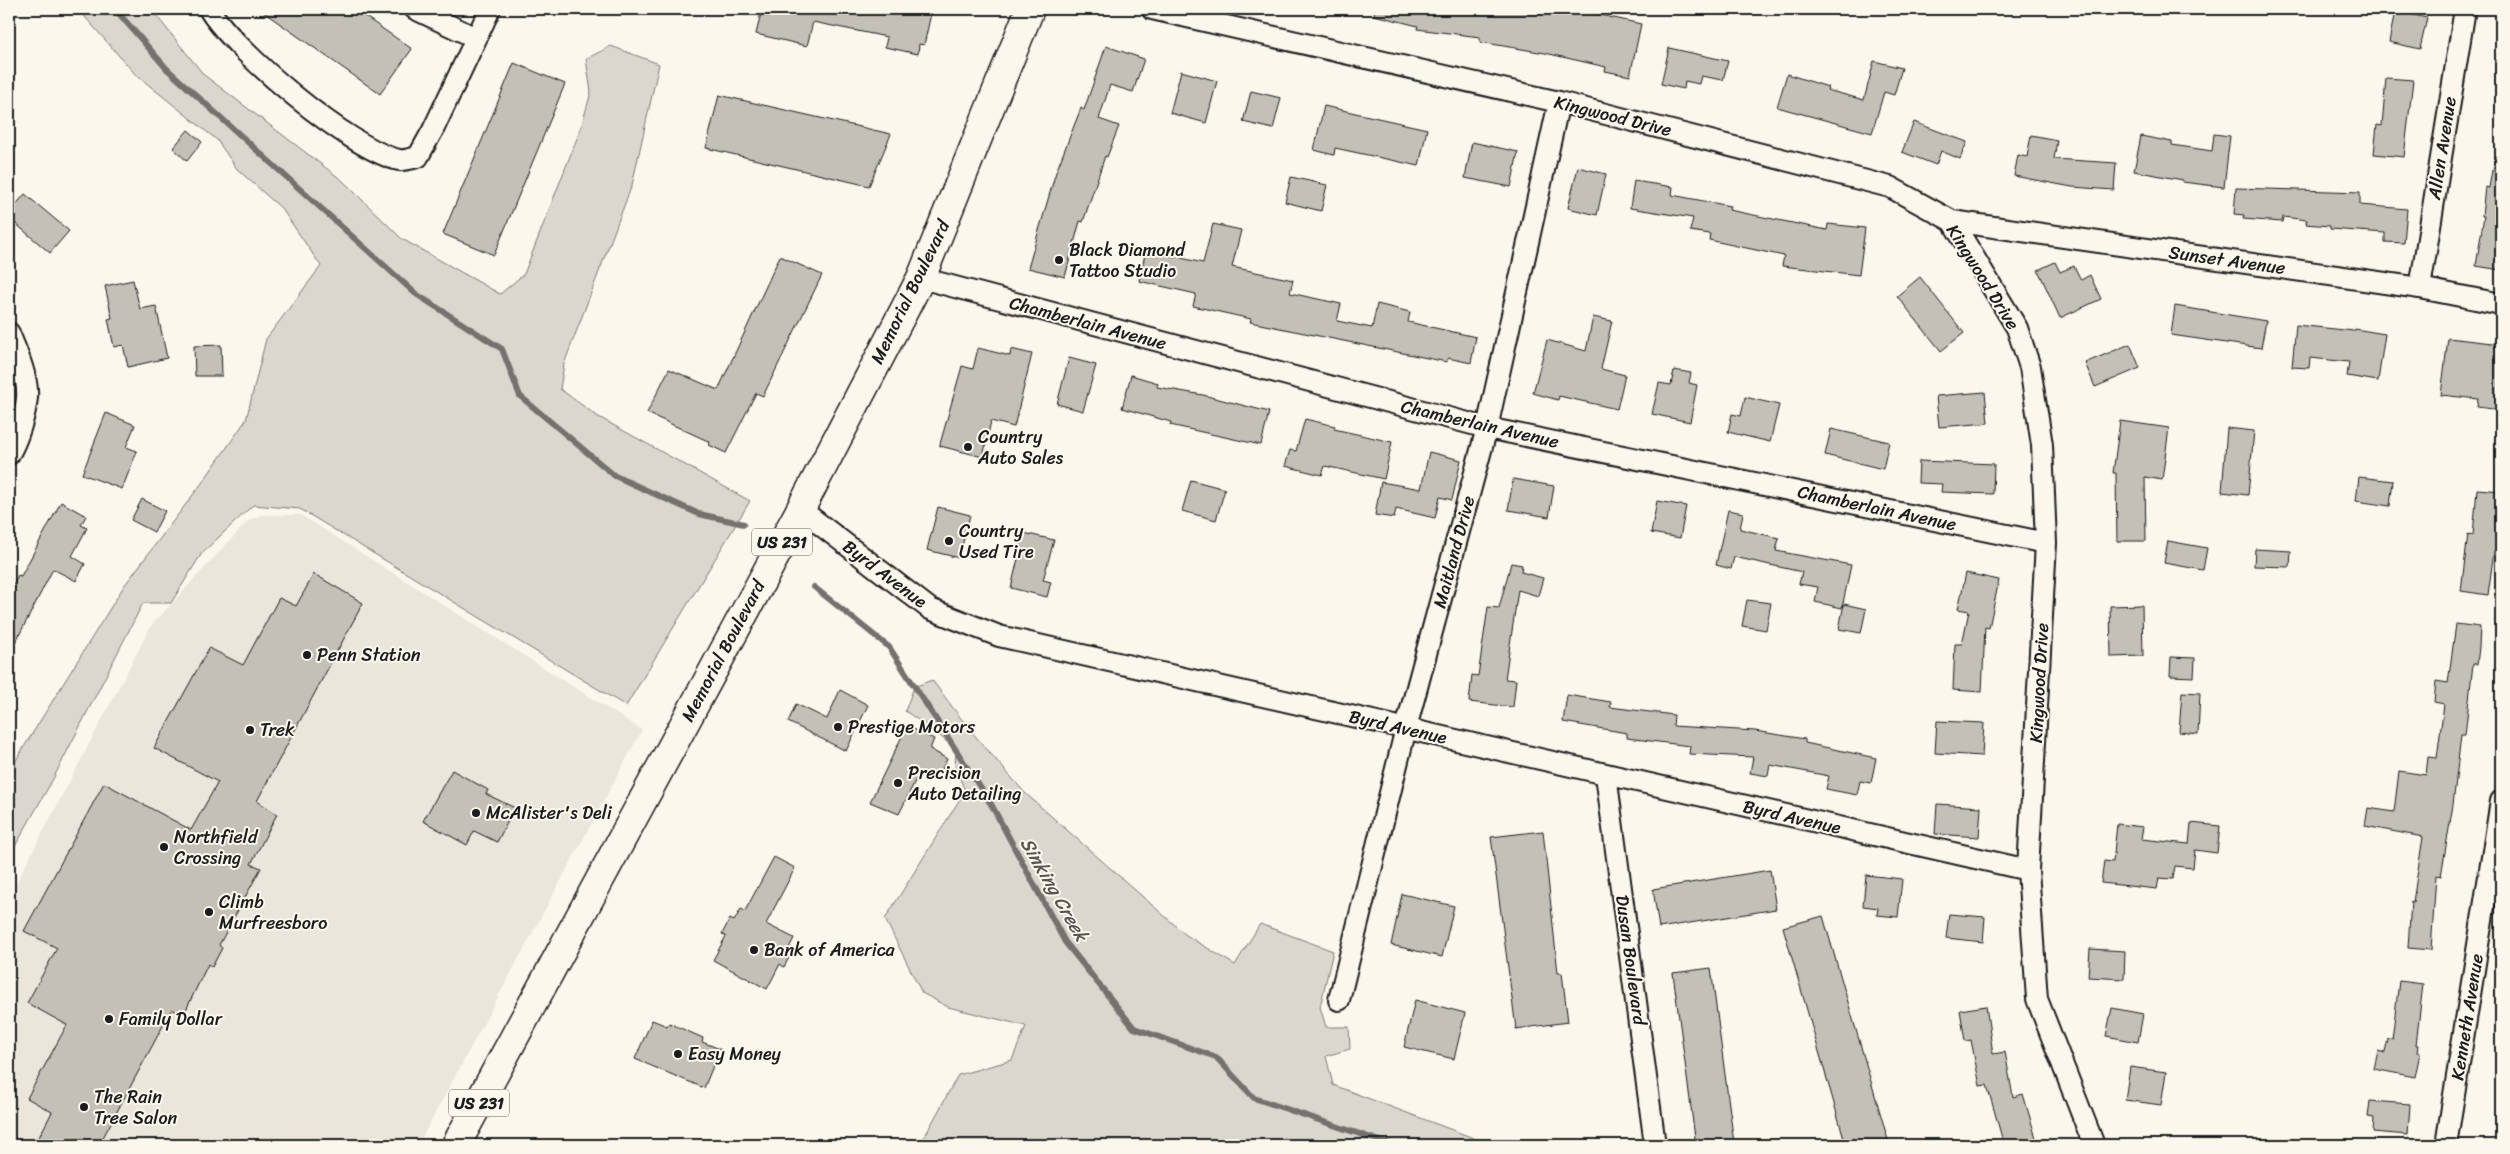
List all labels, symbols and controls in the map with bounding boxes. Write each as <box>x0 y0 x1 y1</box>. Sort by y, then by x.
street label: Kingwood Drive <box>1551 86 1675 146</box>
street label: Allen Avenue <box>2418 94 2466 203</box>
street label: Memorial Boulevard <box>861 213 959 370</box>
street label: Kingwood Drive <box>1938 218 2028 336</box>
place label: Black Diamond Tattoo Studio <box>1069 234 1186 287</box>
street label: Sunset Avenue <box>2167 236 2287 284</box>
marker: Black Diamond Tattoo Studio <box>1053 254 1065 266</box>
street label: Chamberlain Avenue <box>1006 287 1170 359</box>
street label: Chamberlain Avenue <box>1398 390 1562 458</box>
place label: Country Auto Sales <box>977 421 1064 474</box>
marker: Country Auto Sales <box>962 441 974 453</box>
street label: Chamberlain Avenue <box>1795 476 1959 540</box>
street label: Maitland Drive <box>1424 492 1484 612</box>
place label: Country Used Tire <box>959 515 1034 568</box>
road number: US 231 <box>752 528 812 556</box>
street label: Byrd Avenue <box>836 531 935 617</box>
marker: Country Used Tire <box>943 535 955 547</box>
street label: Memorial Boulevard <box>672 573 775 728</box>
street label: Kingwood Drive <box>2020 622 2058 744</box>
place label: Penn Station <box>317 639 421 671</box>
marker: Penn Station <box>301 649 313 661</box>
street label: Byrd Avenue <box>1346 700 1450 754</box>
place label: Prestige Motors <box>848 711 976 743</box>
place label: Trek <box>260 714 295 746</box>
marker: Prestige Motors <box>832 721 844 733</box>
marker: Trek <box>244 724 256 736</box>
place label: Precision Auto Detailing <box>907 757 1021 810</box>
marker: Precision Auto Detailing <box>892 777 904 789</box>
street label: Byrd Avenue <box>1740 790 1844 844</box>
place label: McAlister's Deli <box>486 797 613 829</box>
marker: McAlister's Deli <box>470 807 482 819</box>
place label: Northfield Crossing <box>174 821 259 874</box>
water label: Sinking Creek <box>1011 831 1098 949</box>
marker: Northfield Crossing <box>158 841 170 853</box>
place label: Climb Murfreesboro <box>219 886 327 939</box>
street label: Dusan Boulevard <box>1606 893 1656 1029</box>
marker: Climb Murfreesboro <box>203 906 215 918</box>
place label: Bank of America <box>764 934 896 966</box>
marker: Bank of America <box>748 944 760 956</box>
street label: Kenneth Avenue <box>2441 951 2493 1083</box>
place label: Family Dollar <box>119 1003 224 1035</box>
marker: Family Dollar <box>103 1013 115 1025</box>
place label: Easy Money <box>688 1038 782 1070</box>
marker: Easy Money <box>672 1048 684 1060</box>
place label: The Rain Tree Salon <box>94 1081 178 1134</box>
road number: US 231 <box>449 1090 509 1116</box>
marker: The Rain Tree Salon <box>78 1101 90 1113</box>

